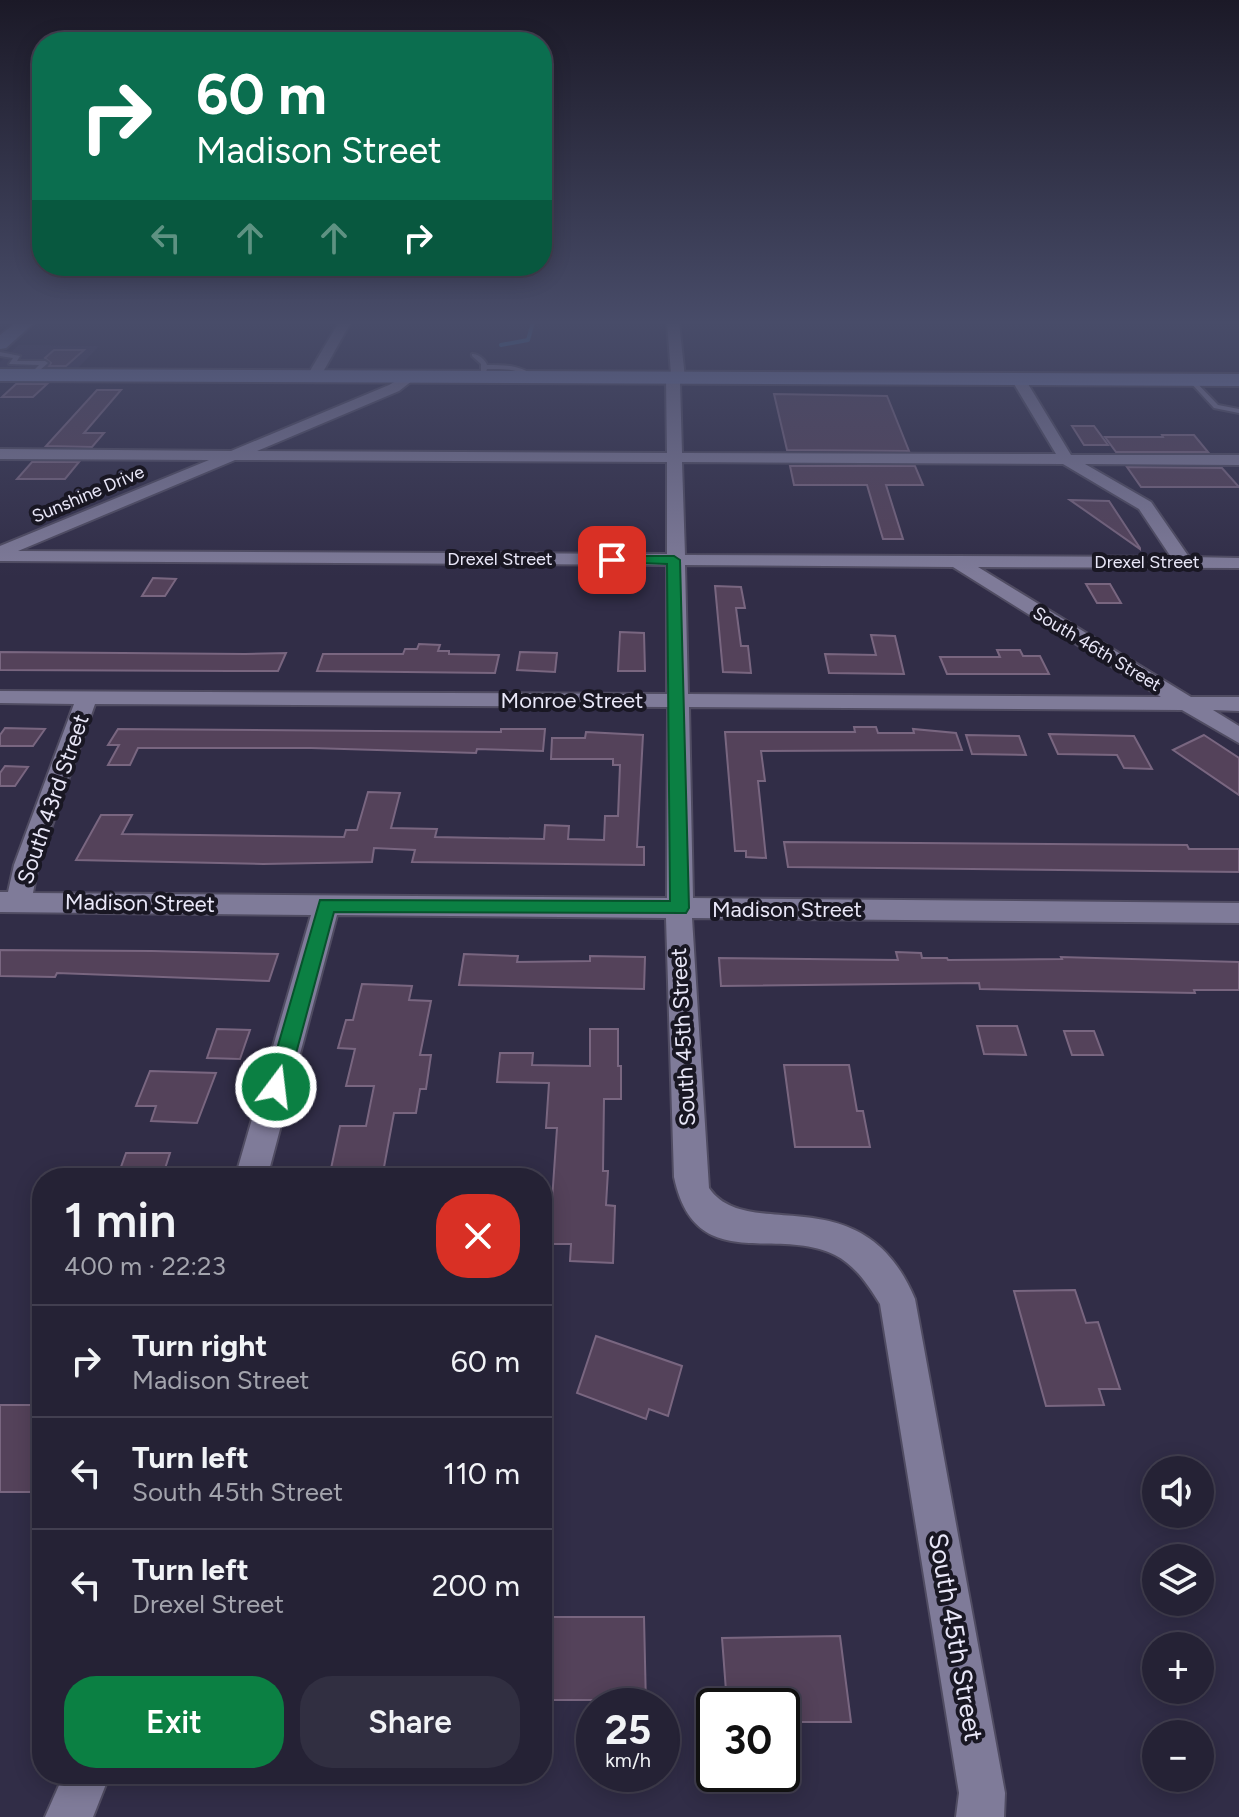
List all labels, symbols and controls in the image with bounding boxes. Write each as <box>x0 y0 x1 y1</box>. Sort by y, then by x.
text: 60 m <box>196 61 327 128</box>
icon: right <box>64 64 168 168</box>
text: Madison Street <box>196 129 442 172</box>
icon: left <box>144 216 188 260</box>
icon: ahead <box>228 216 272 260</box>
icon: ahead <box>312 216 356 260</box>
icon: right <box>396 216 440 260</box>
street label: Sunshine Drive <box>29 460 148 528</box>
pin <box>578 526 646 594</box>
icon: arrive <box>590 538 634 582</box>
street label: Drexel Street <box>447 548 553 570</box>
street label: Drexel Street <box>1094 551 1200 573</box>
street label: South 46th Street <box>1029 602 1165 696</box>
street label: Monroe Street <box>501 687 643 714</box>
street label: South 43rd Street <box>11 711 95 887</box>
street label: Madison Street <box>65 888 215 918</box>
street label: Madison Street <box>712 896 862 923</box>
street label: South 45th Street <box>665 947 701 1127</box>
position arrow <box>234 1045 318 1129</box>
text: 1 min <box>64 1191 176 1249</box>
button: close <box>436 1194 520 1278</box>
text: 400 m · 22:23 <box>64 1250 226 1282</box>
text: Turn right <box>132 1327 267 1364</box>
icon: right <box>64 1339 108 1383</box>
text: 60 m <box>451 1343 520 1380</box>
text: Madison Street <box>132 1364 309 1396</box>
text: Turn left <box>132 1439 249 1476</box>
icon: left <box>64 1451 108 1495</box>
text: 110 m <box>443 1455 520 1492</box>
map controls <box>1142 1456 1214 1792</box>
button: sound <box>1142 1456 1214 1528</box>
text: South 45th Street <box>132 1476 343 1508</box>
street label: South 45th Street <box>922 1530 990 1744</box>
button: layers <box>1142 1544 1214 1616</box>
text: Turn left <box>132 1551 249 1588</box>
icon: left <box>64 1563 108 1607</box>
text: 200 m <box>432 1567 520 1604</box>
text: Drexel Street <box>132 1588 284 1620</box>
button: + <box>1142 1632 1214 1704</box>
button: Exit <box>64 1676 284 1768</box>
button: Share <box>300 1676 520 1768</box>
speed limit sign: 30 <box>696 1688 800 1792</box>
text: 25 <box>605 1706 651 1754</box>
button: − <box>1142 1720 1214 1792</box>
text: km/h <box>605 1748 651 1772</box>

